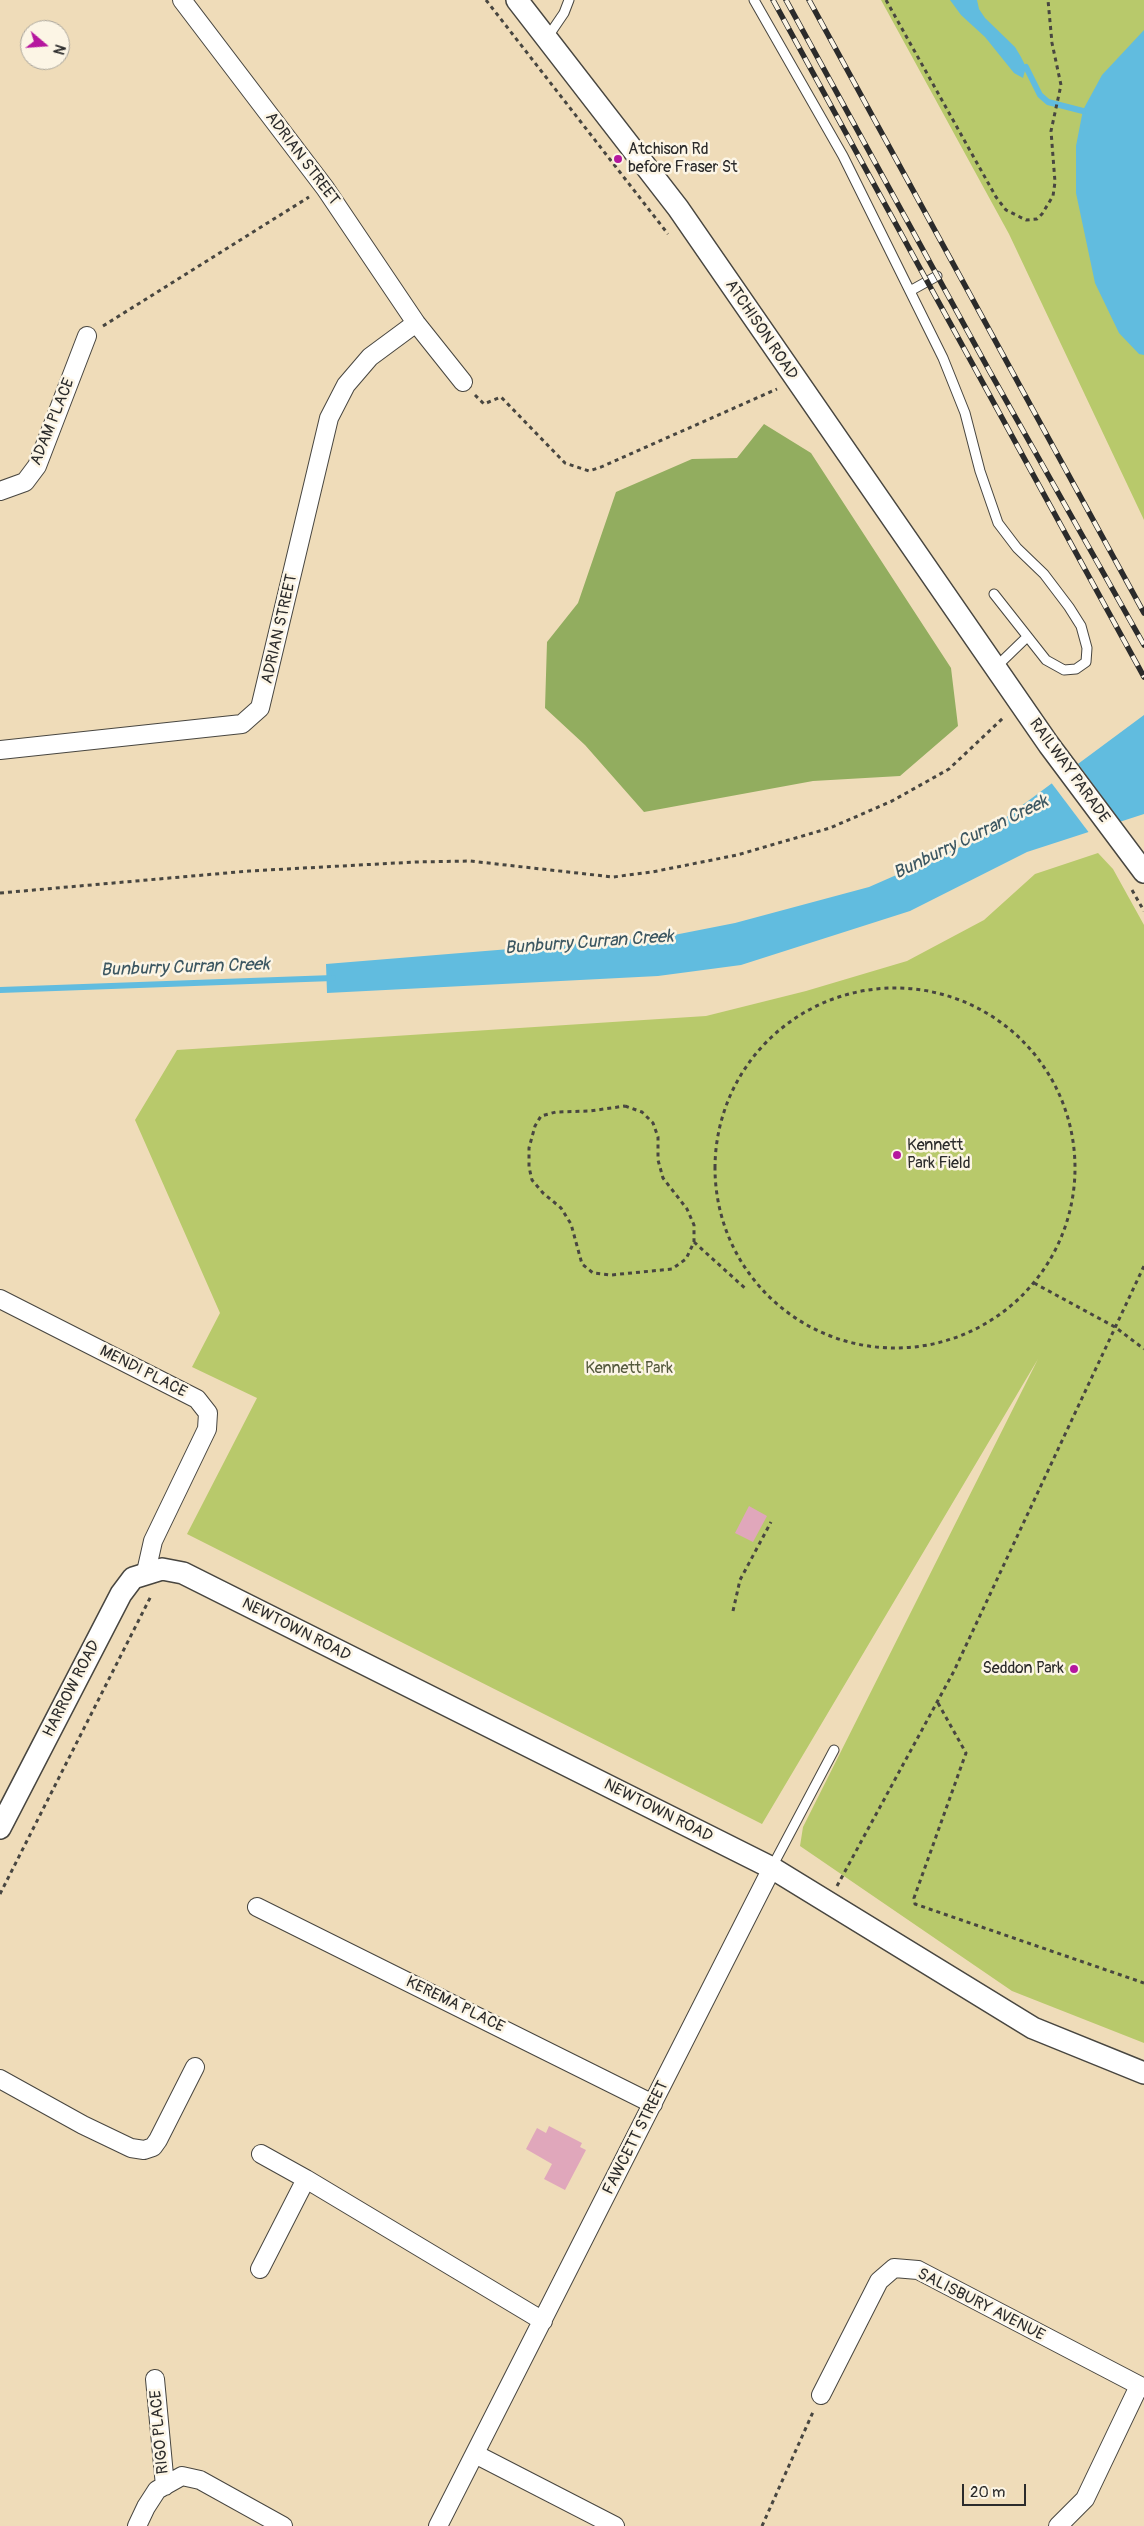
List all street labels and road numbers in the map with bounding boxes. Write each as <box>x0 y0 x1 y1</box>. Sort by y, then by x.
street label: ADRIAN STREET <box>261 109 343 209</box>
street label: ATCHISON ROAD <box>721 277 801 383</box>
street label: ADAM PLACE <box>27 376 79 468</box>
street label: ADRIAN STREET <box>258 572 302 686</box>
street label: RAILWAY PARADE <box>1025 715 1113 827</box>
street label: MENDI PLACE <box>96 1342 190 1402</box>
street label: NEWTOWN ROAD <box>238 1594 354 1666</box>
street label: HARROW ROAD <box>39 1637 105 1741</box>
street label: NEWTOWN ROAD <box>600 1775 716 1847</box>
street label: KEREMA PLACE <box>403 1973 507 2037</box>
street label: FAWCETT STREET <box>599 2078 673 2198</box>
street label: SALISBURY AVENUE <box>914 2265 1048 2345</box>
street label: RIGO PLACE <box>147 2389 173 2475</box>

